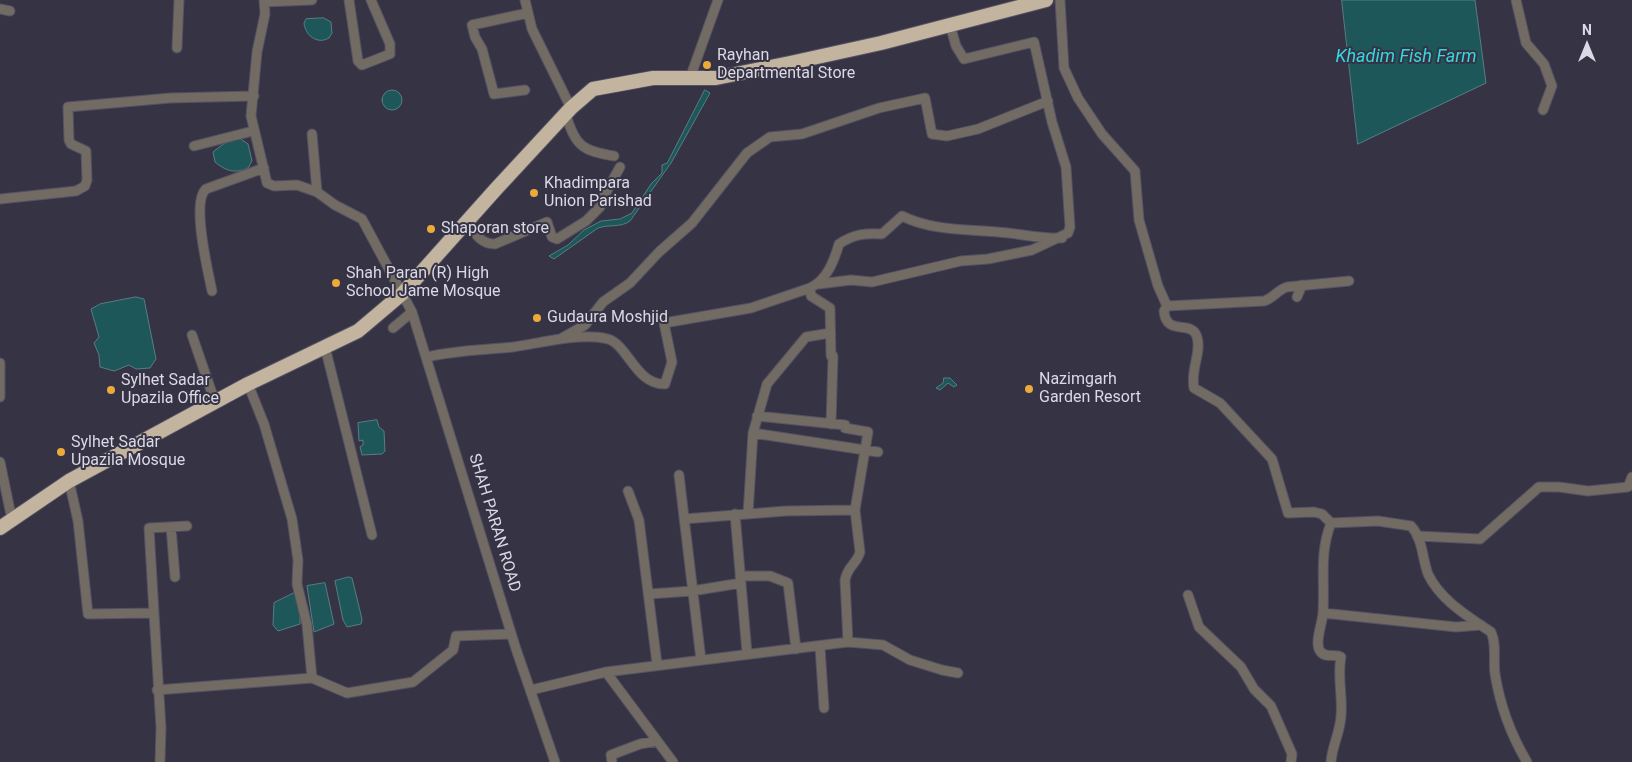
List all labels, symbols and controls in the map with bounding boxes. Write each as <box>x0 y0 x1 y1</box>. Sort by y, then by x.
north arrow <box>1562 20 1612 70</box>
text: N <box>1582 22 1592 38</box>
place label: Rayhan Departmental Store <box>717 46 855 84</box>
water label: Khadim Fish Farm <box>1336 46 1476 68</box>
marker: Rayhan Departmental Store <box>701 59 713 71</box>
place label: Khadimpara Union Parishad <box>544 174 652 212</box>
marker: Khadimpara Union Parishad <box>528 187 540 199</box>
place label: Shaporan store <box>441 219 549 239</box>
marker: Shaporan store <box>425 223 437 235</box>
place label: Shah Paran (R) High School Jame Mosque <box>346 264 501 302</box>
marker: Shah Paran (R) High School Jame Mosque <box>330 277 342 289</box>
place label: Gudaura Moshjid <box>547 308 668 328</box>
marker: Gudaura Moshjid <box>531 312 543 324</box>
place label: Nazimgarh Garden Resort <box>1039 370 1141 408</box>
place label: Sylhet Sadar Upazila Office <box>121 371 219 409</box>
marker: Nazimgarh Garden Resort <box>1023 383 1035 395</box>
marker: Sylhet Sadar Upazila Office <box>105 384 117 396</box>
place label: Sylhet Sadar Upazila Mosque <box>71 433 185 471</box>
marker: Sylhet Sadar Upazila Mosque <box>55 446 67 458</box>
street label: SHAH PARAN ROAD <box>464 452 524 594</box>

